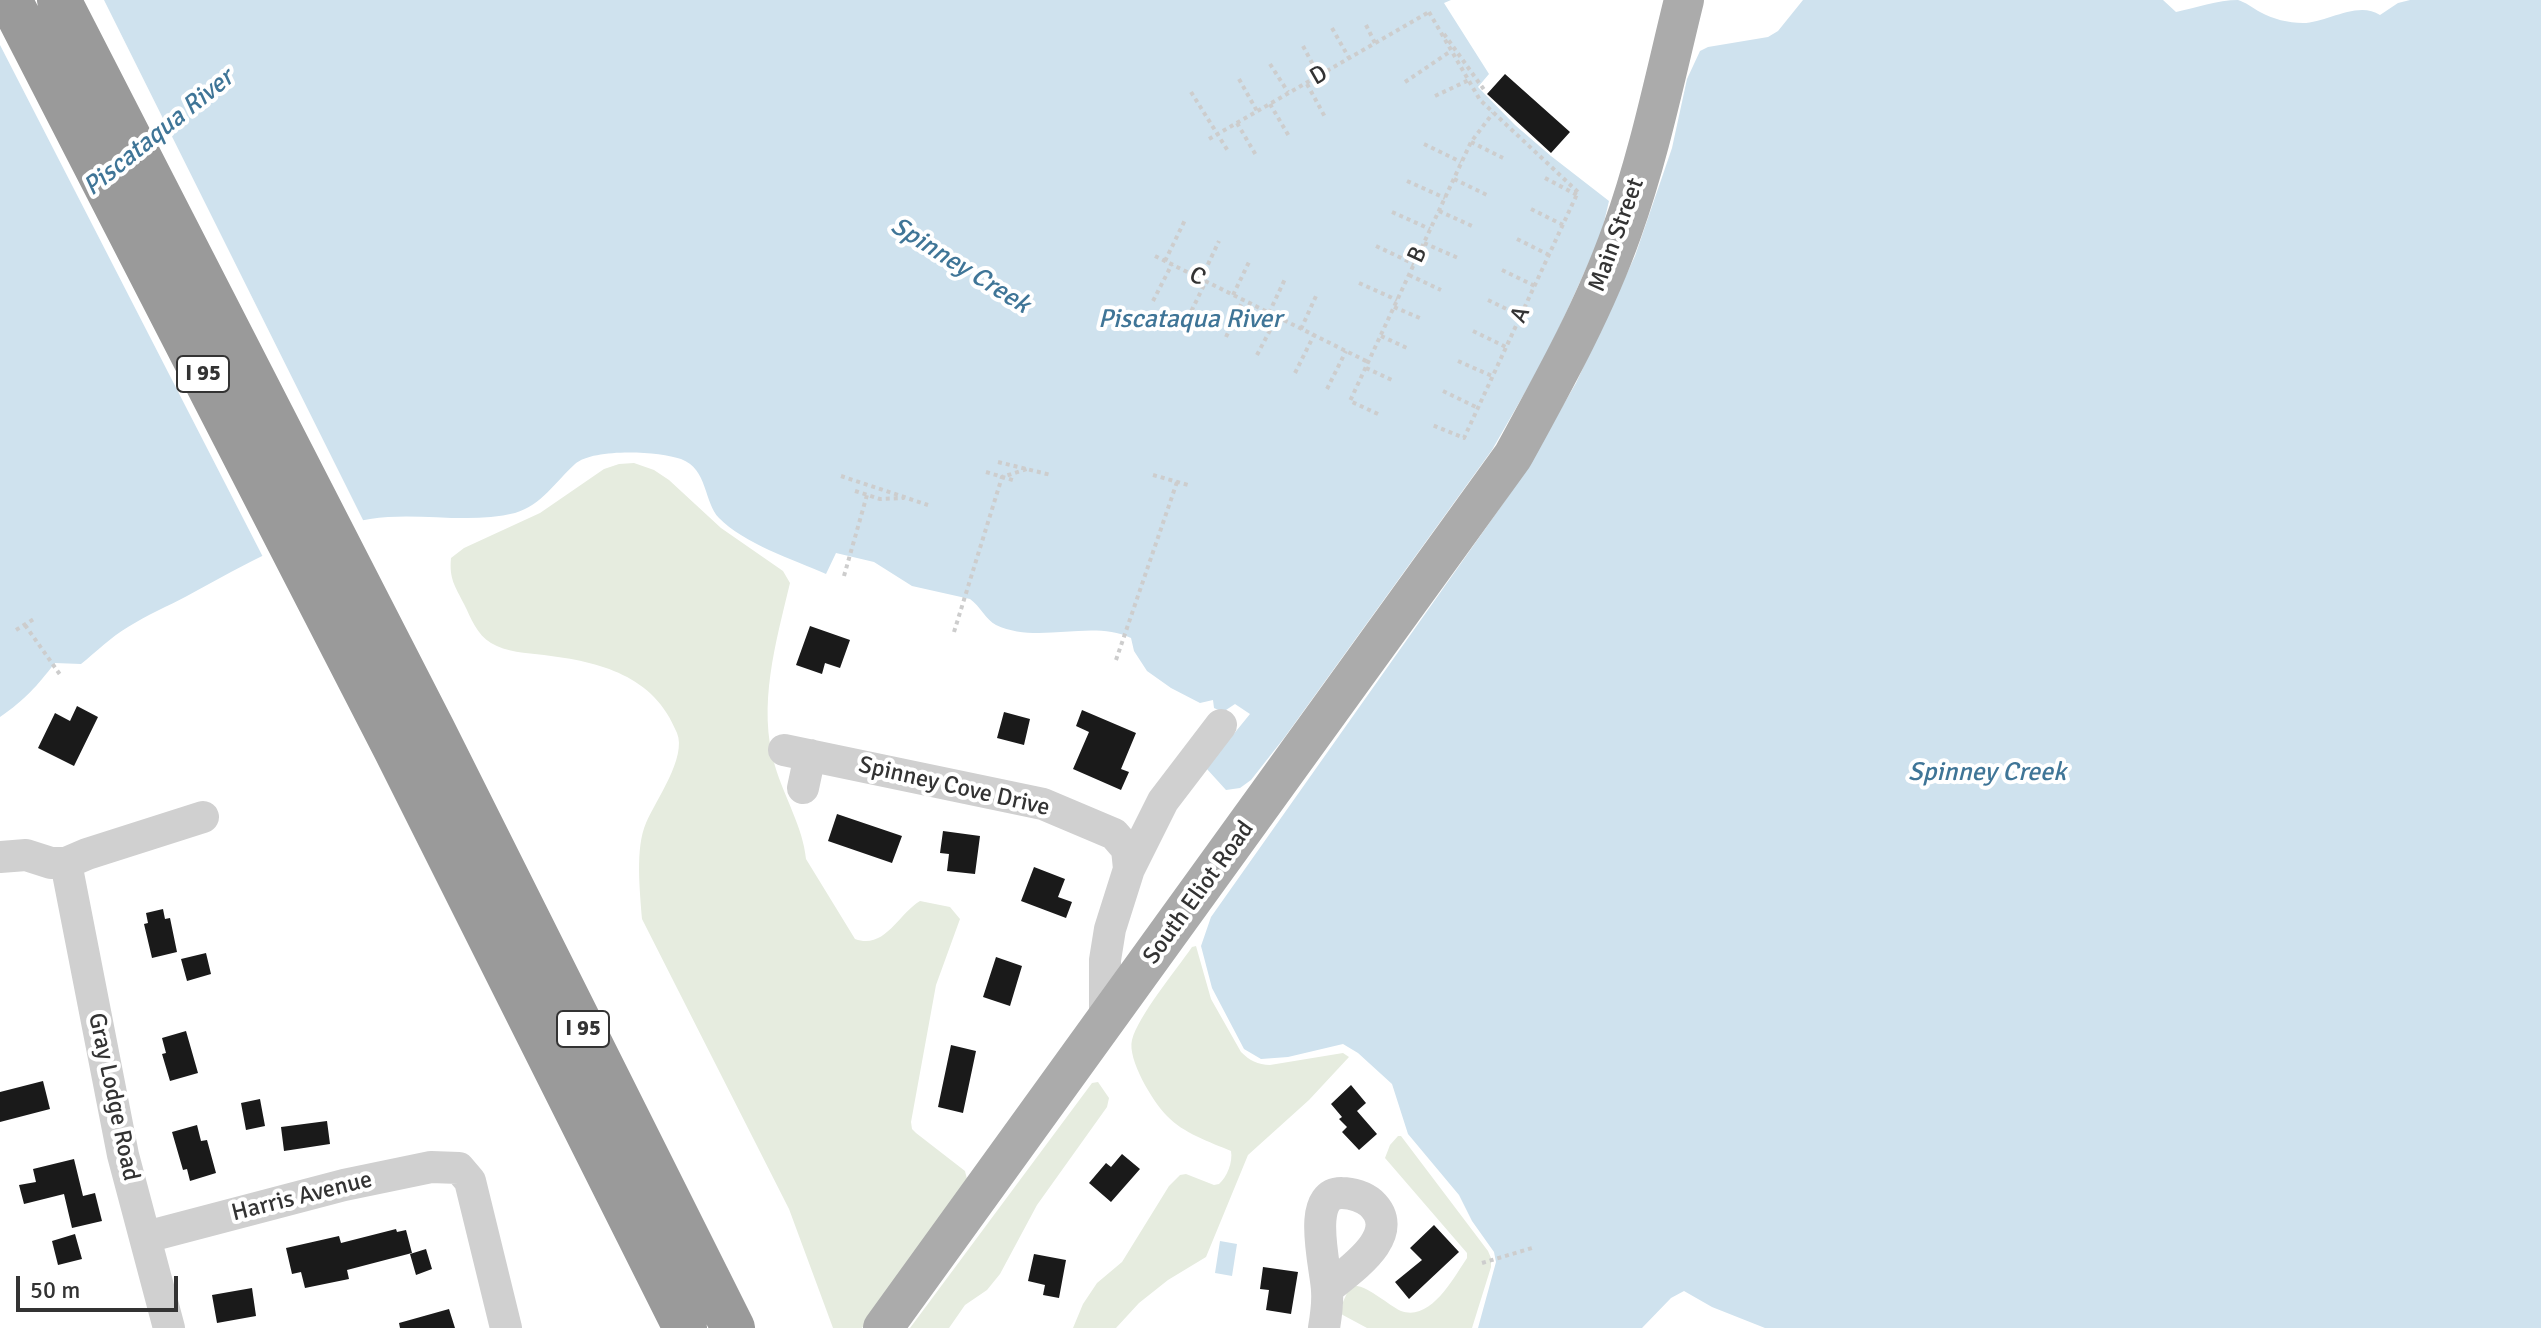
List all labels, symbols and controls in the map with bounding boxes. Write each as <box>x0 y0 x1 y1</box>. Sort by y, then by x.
street label: D <box>1305 60 1333 92</box>
water label: Piscataqua River <box>78 63 240 203</box>
street label: Main Street <box>1583 174 1651 296</box>
water label: Spinney Creek <box>885 211 1035 321</box>
street label: B <box>1402 242 1434 268</box>
street label: C <box>1184 261 1210 293</box>
street label: A <box>1505 302 1537 328</box>
water label: Piscataqua River <box>1098 304 1282 336</box>
road number: I 95 <box>177 356 229 392</box>
street label: Spinney Cove Drive <box>856 751 1052 823</box>
water label: Spinney Creek <box>1908 757 2066 789</box>
street label: South Eliot Road <box>1137 816 1261 970</box>
street label: Gray Lodge Road <box>81 1010 145 1184</box>
road number: I 95 <box>557 1011 609 1047</box>
street label: Harris Avenue <box>229 1166 375 1228</box>
scale bar <box>20 1260 182 1310</box>
text: 50 m <box>30 1275 80 1305</box>

